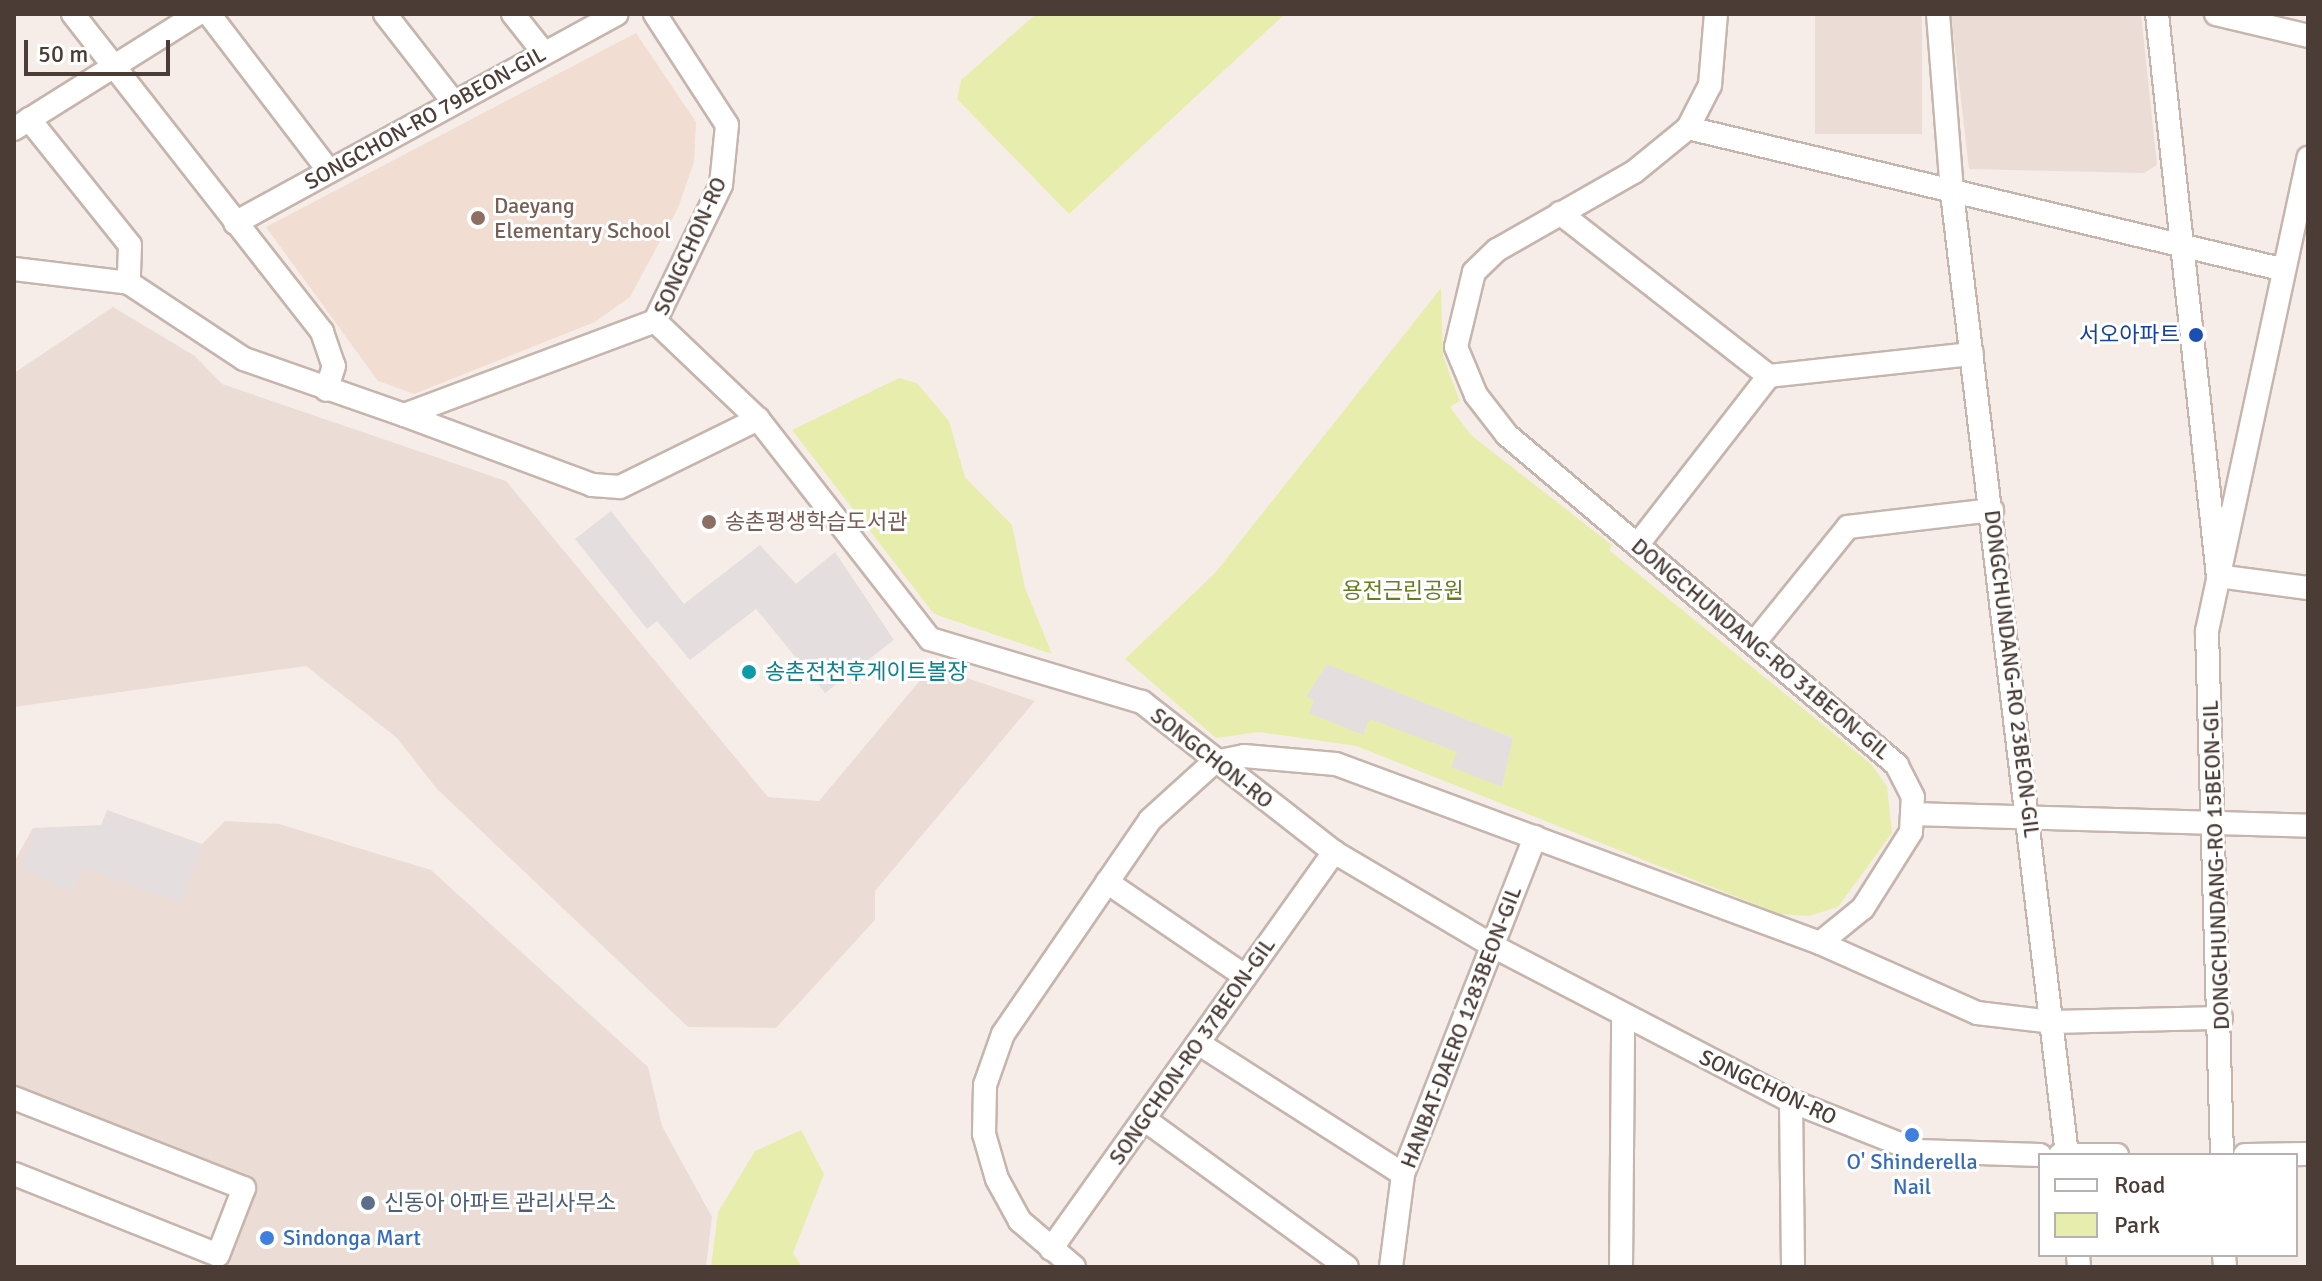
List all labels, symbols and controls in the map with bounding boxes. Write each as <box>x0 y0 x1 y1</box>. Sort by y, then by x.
scale bar <box>28 24 174 74</box>
text: 50 m <box>38 39 88 69</box>
street label: SONGCHON-RO 79BEON-GIL <box>300 41 550 195</box>
street label: SONGCHON-RO <box>648 173 732 319</box>
place label: Daeyang Elementary School <box>494 192 671 244</box>
marker: Daeyang Elementary School <box>469 209 487 227</box>
place label: 서오아파트 <box>2079 322 2180 348</box>
marker: 서오아파트 <box>2187 326 2205 344</box>
street label: DONGCHUNDANG-RO 23BEON-GIL <box>1979 508 2045 840</box>
place label: 송촌평생학습도서관 <box>725 509 907 535</box>
marker: 송촌평생학습도서관 <box>700 513 718 531</box>
street label: DONGCHUNDANG-RO 31BEON-GIL <box>1626 533 1896 765</box>
park label: 용전근린공원 <box>1342 578 1464 604</box>
place label: 송촌전천후게이트볼장 <box>765 659 967 685</box>
marker: 송촌전천후게이트볼장 <box>740 663 758 681</box>
street label: DONGCHUNDANG-RO 15BEON-GIL <box>2197 699 2235 1031</box>
street label: SONGCHON-RO <box>1145 702 1279 814</box>
street label: HANBAT-DAERO 1283BEON-GIL <box>1395 882 1527 1172</box>
street label: SONGCHON-RO 37BEON-GIL <box>1103 932 1281 1170</box>
street label: SONGCHON-RO <box>1695 1044 1841 1130</box>
marker: O' Shinderella Nail <box>1903 1126 1921 1144</box>
place label: O' Shinderella Nail <box>1846 1148 1978 1200</box>
legend <box>2038 1153 2298 1257</box>
text: Road <box>2114 1170 2165 1200</box>
place label: 신동아 아파트 관리사무소 <box>384 1190 616 1216</box>
marker: 신동아 아파트 관리사무소 <box>359 1194 377 1212</box>
text: Park <box>2114 1210 2160 1240</box>
place label: Sindonga Mart <box>283 1225 421 1251</box>
marker: Sindonga Mart <box>258 1229 276 1247</box>

